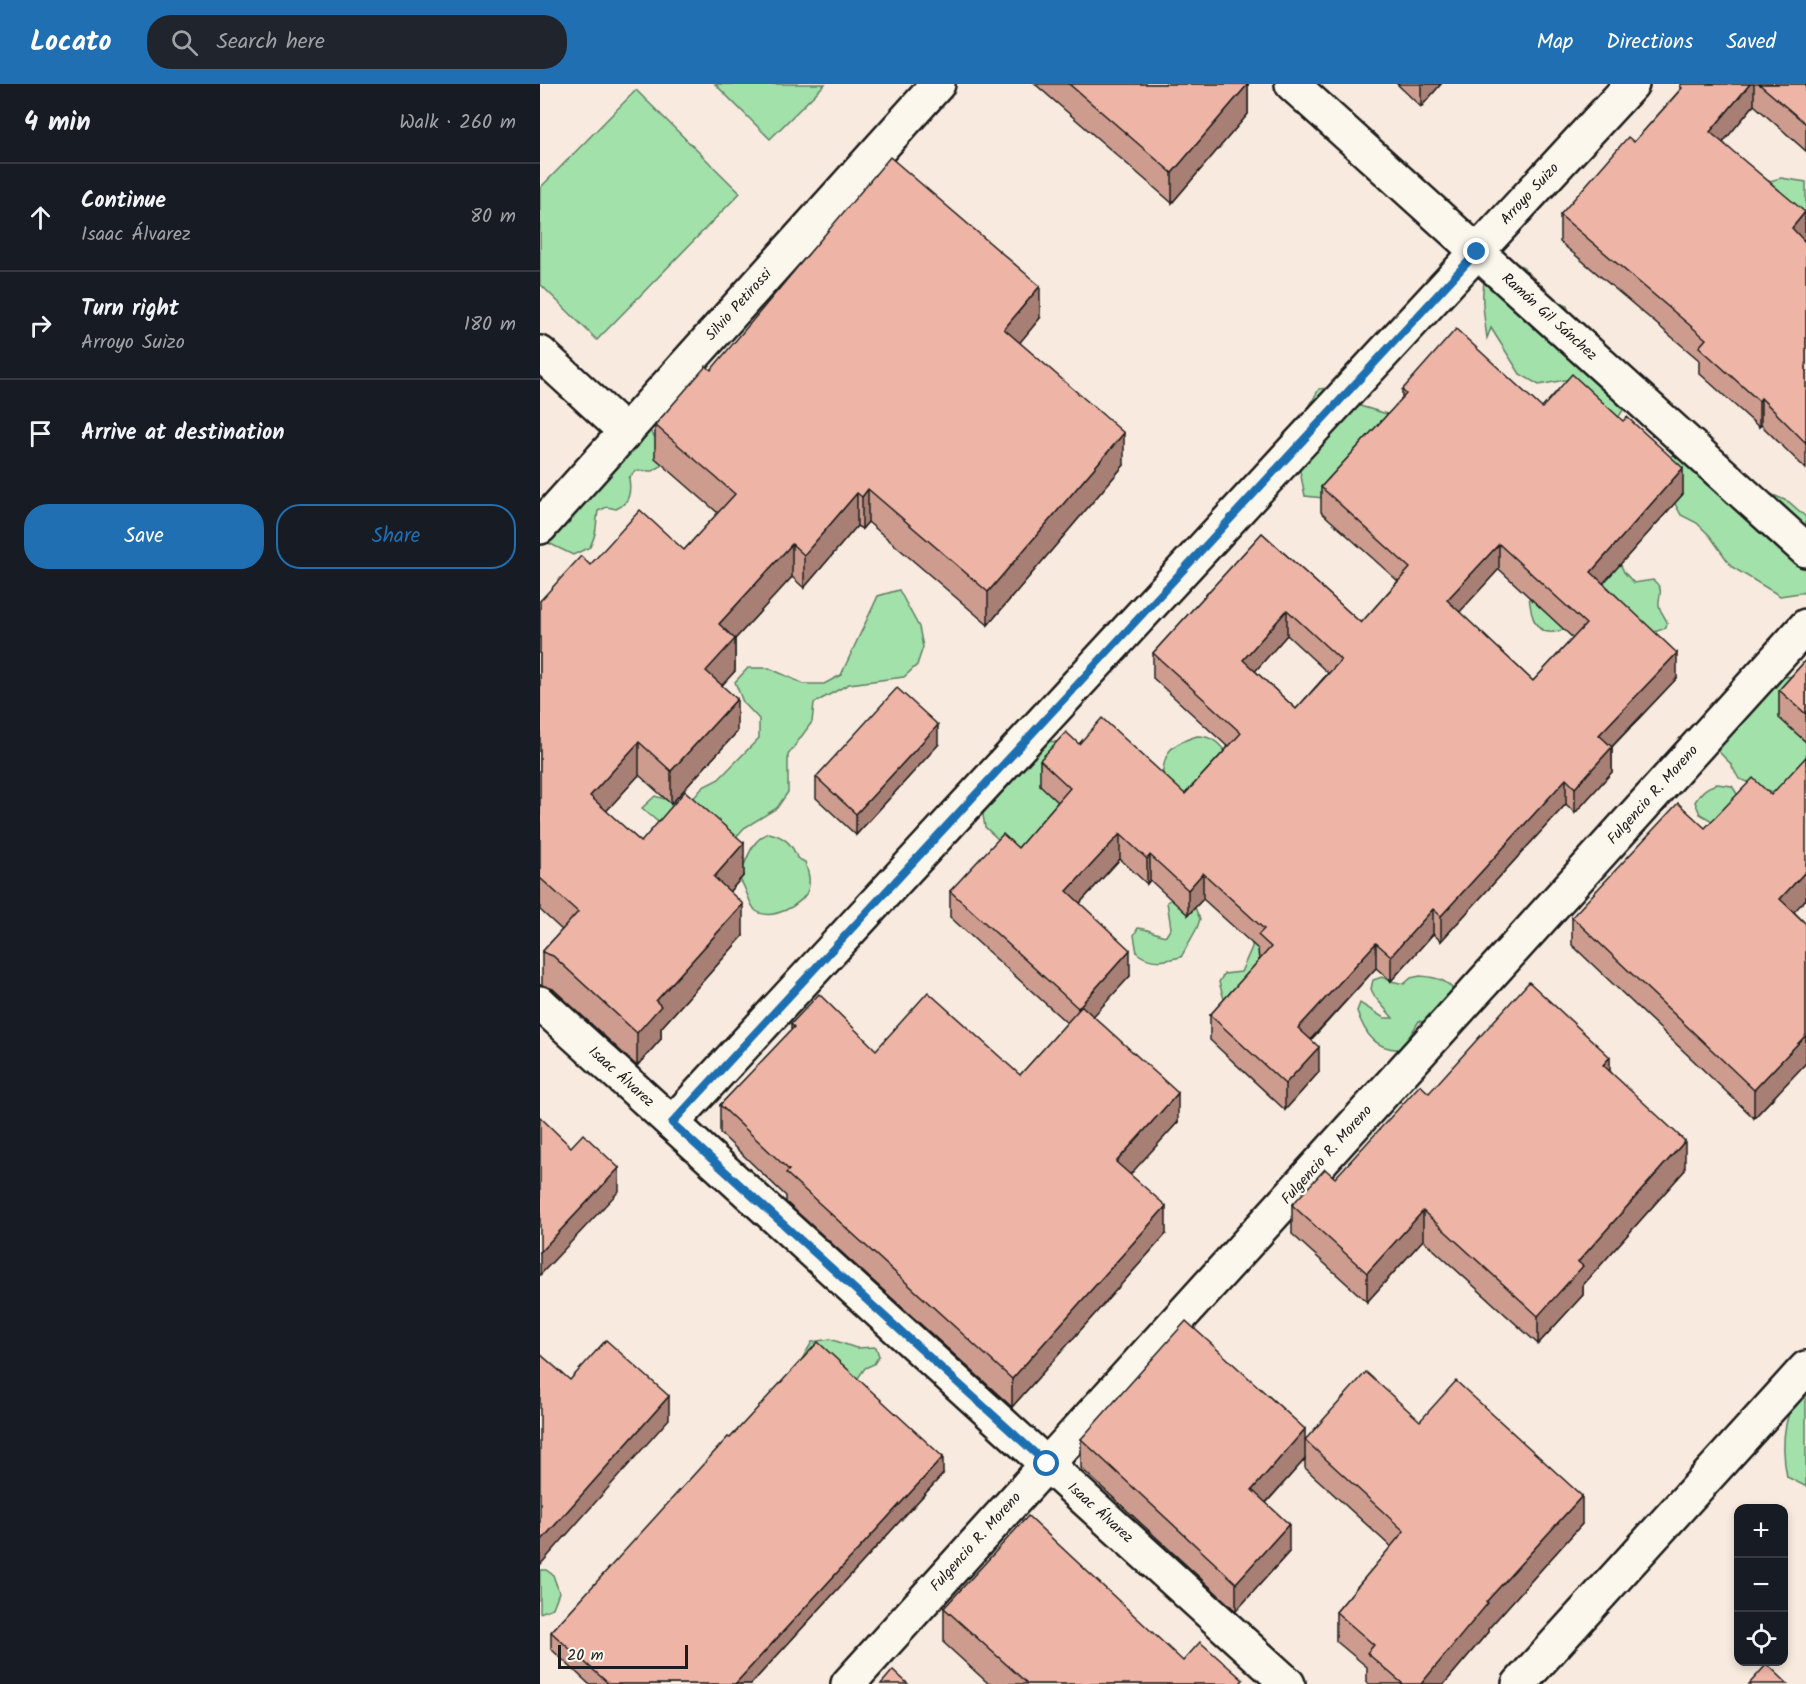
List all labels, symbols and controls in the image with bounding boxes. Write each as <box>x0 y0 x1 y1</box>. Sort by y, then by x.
search box <box>147 15 567 69</box>
text: Locato <box>30 20 111 65</box>
text: Search here <box>216 25 325 60</box>
icon: search <box>168 26 201 59</box>
text: Map <box>1537 26 1573 59</box>
text: Directions <box>1606 26 1693 59</box>
text: Saved <box>1726 26 1776 59</box>
text: 4 min <box>24 102 91 144</box>
text: Walk · 260 m <box>399 107 516 139</box>
street label: Arroyo Suizo <box>1495 157 1565 231</box>
text: Continue <box>81 184 166 219</box>
icon: ahead <box>24 201 57 234</box>
text: 80 m <box>470 201 516 233</box>
text: Isaac Álvarez <box>81 219 191 251</box>
route end <box>1463 238 1489 264</box>
street label: Silvio Petirossi <box>700 262 779 347</box>
street label: Ramón Gil Sánchez <box>1496 267 1603 367</box>
text: Turn right <box>81 292 179 327</box>
icon: right <box>24 309 57 342</box>
text: 180 m <box>464 309 516 341</box>
text: Arroyo Suizo <box>81 327 185 359</box>
text: Arrive at destination <box>81 416 284 451</box>
icon: arrive <box>24 417 57 450</box>
button: Save <box>24 504 264 569</box>
button: Share <box>276 504 516 569</box>
street label: Fulgencio R. Moreno <box>1602 740 1705 850</box>
street label: Isaac Álvarez <box>582 1041 660 1114</box>
street label: Fulgencio R. Moreno <box>1276 1100 1379 1210</box>
route start <box>1033 1450 1059 1476</box>
street label: Isaac Álvarez <box>1061 1477 1139 1550</box>
street label: Fulgencio R. Moreno <box>925 1487 1028 1597</box>
map controls <box>1734 1504 1788 1666</box>
button: + <box>1734 1504 1788 1558</box>
button: − <box>1734 1558 1788 1612</box>
button: locate <box>1734 1612 1788 1666</box>
scale bar <box>558 1642 688 1670</box>
text: 20 m <box>567 1643 603 1668</box>

